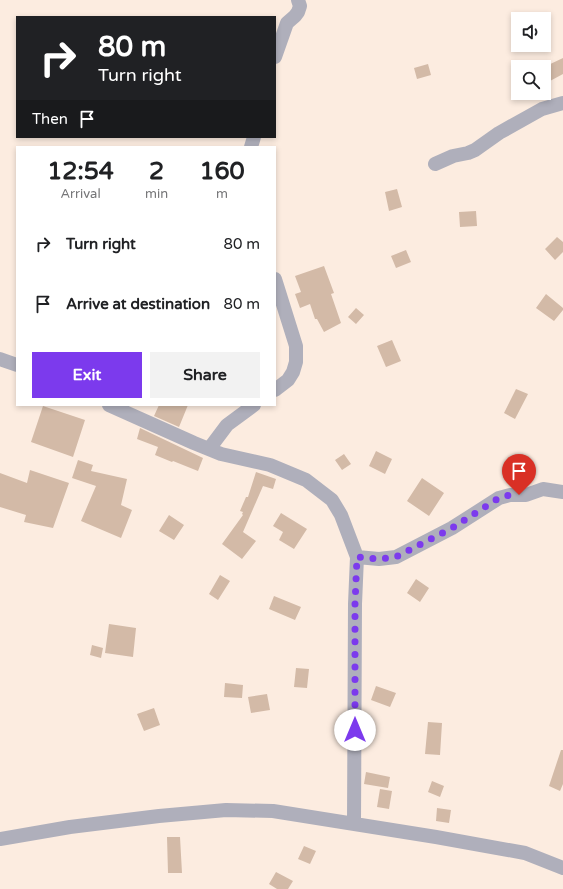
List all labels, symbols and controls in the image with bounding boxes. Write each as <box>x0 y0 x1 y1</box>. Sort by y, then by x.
map controls <box>511 12 551 100</box>
button: sound <box>511 12 551 52</box>
text: 80 m <box>98 30 166 64</box>
icon: right <box>32 32 84 84</box>
button: search <box>511 60 551 100</box>
text: Turn right <box>98 64 182 86</box>
icon: arrive <box>76 108 98 130</box>
text: Then <box>32 110 68 128</box>
text: 12:54 <box>47 157 114 186</box>
text: 2 <box>149 157 164 186</box>
text: 160 <box>199 157 245 186</box>
text: Arrival <box>60 186 101 202</box>
text: min <box>145 186 168 202</box>
text: m <box>216 186 228 202</box>
icon: right <box>32 233 54 255</box>
text: Turn right <box>66 235 136 253</box>
text: 80 m <box>223 235 260 253</box>
icon: arrive <box>32 293 54 315</box>
text: Arrive at destination <box>66 295 210 313</box>
text: 80 m <box>223 295 260 313</box>
button: Exit <box>32 352 142 398</box>
button: Share <box>150 352 260 398</box>
pin <box>502 454 536 495</box>
icon: arrive <box>508 460 530 482</box>
position arrow <box>334 709 376 751</box>

